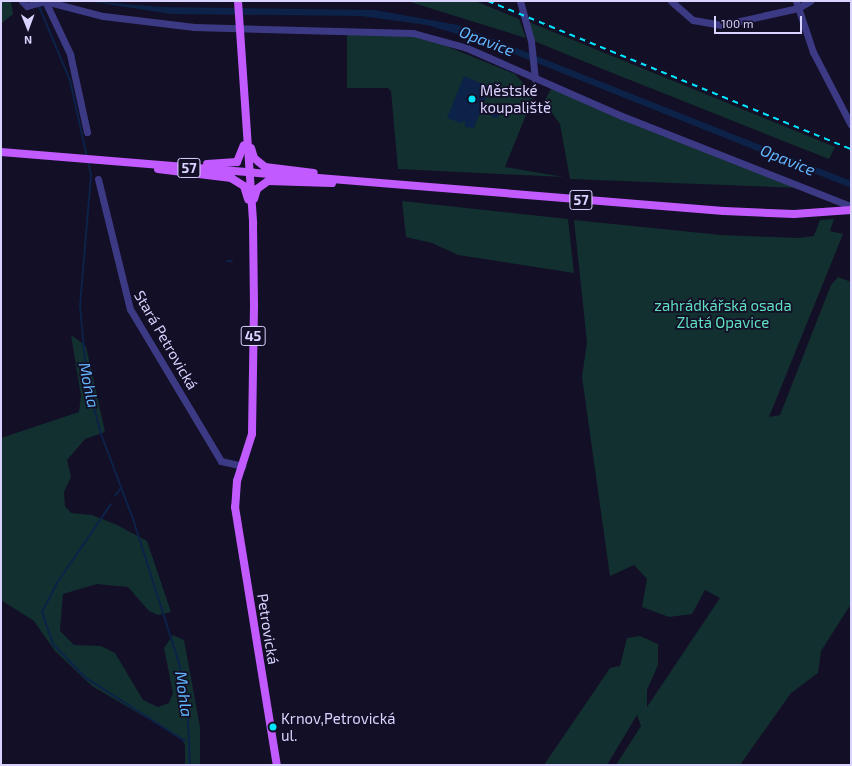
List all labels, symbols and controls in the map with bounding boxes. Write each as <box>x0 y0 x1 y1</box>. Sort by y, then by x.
north arrow <box>8 8 48 48</box>
scale bar <box>716 8 804 34</box>
text: 100 m <box>721 16 753 30</box>
water label: Opavice <box>457 22 517 60</box>
text: N <box>24 34 32 47</box>
place label: Městské koupaliště <box>480 81 551 116</box>
marker: Městské koupaliště <box>467 94 477 104</box>
water label: Opavice <box>758 140 818 180</box>
road number: 57 <box>177 156 201 180</box>
road number: 57 <box>569 188 593 212</box>
street label: Stará Petrovická <box>130 287 202 393</box>
park label: zahrádkářská osada Zlatá Opavice <box>654 296 792 331</box>
road number: 45 <box>240 324 266 348</box>
water label: Mohla <box>75 360 103 410</box>
street label: Petrovická <box>254 592 282 666</box>
water label: Mohla <box>171 670 197 718</box>
place label: Krnov,Petrovická ul. <box>281 709 396 744</box>
marker: Krnov,Petrovická ul. <box>268 722 278 732</box>

